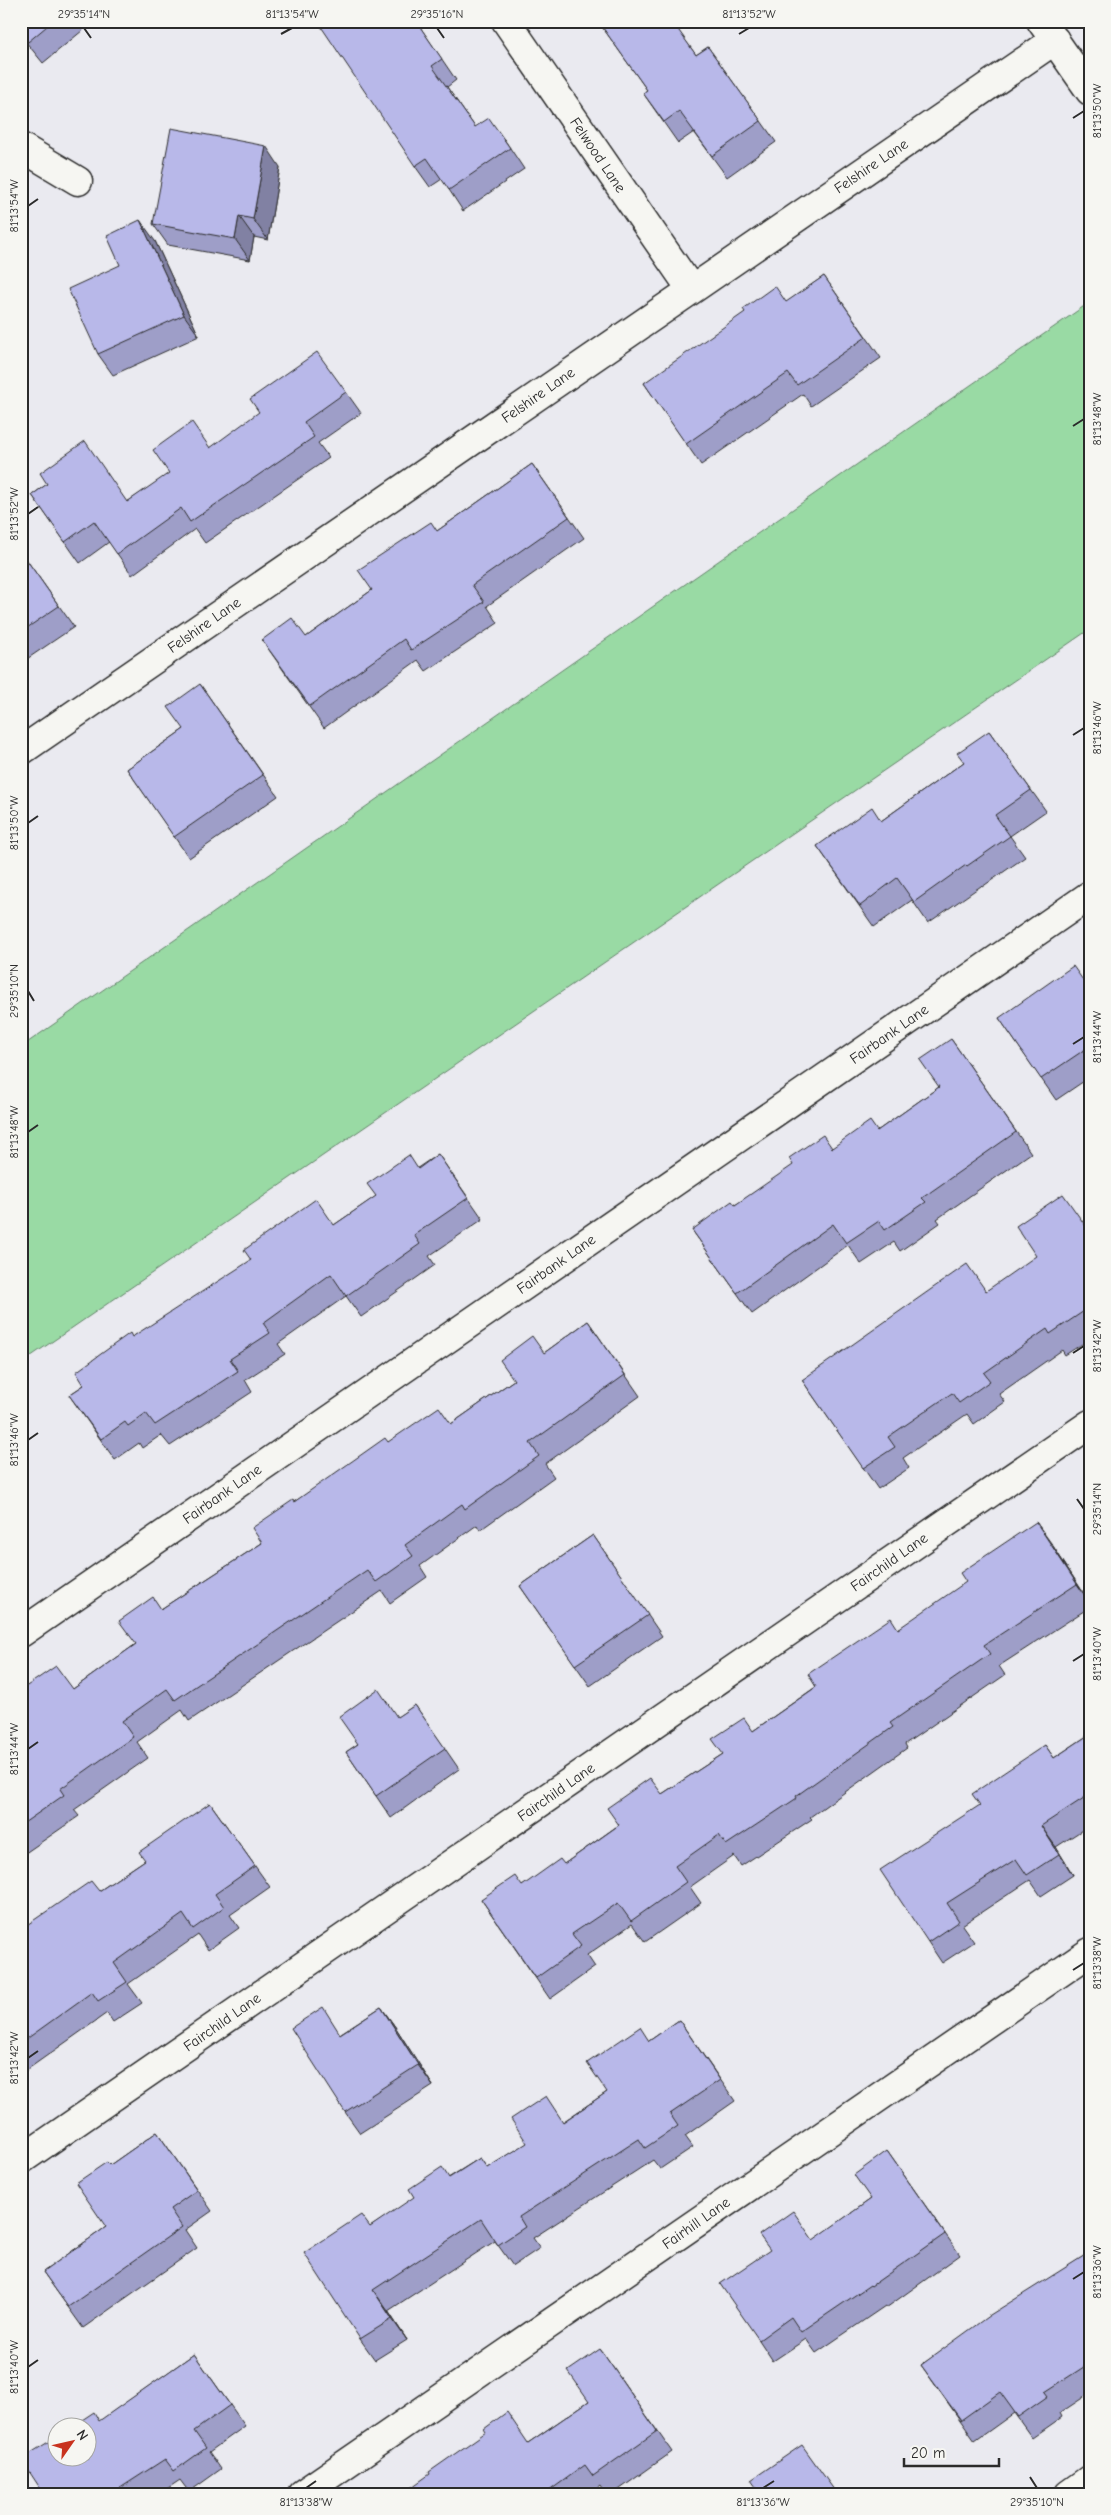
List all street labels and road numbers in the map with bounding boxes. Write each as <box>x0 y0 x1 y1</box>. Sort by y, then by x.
street label: Felwood Lane <box>566 114 630 196</box>
street label: Felshire Lane <box>831 134 912 197</box>
street label: Felshire Lane <box>498 363 578 427</box>
street label: Felshire Lane <box>164 593 244 657</box>
street label: Fairbank Lane <box>846 1000 932 1068</box>
street label: Fairbank Lane <box>513 1230 599 1298</box>
street label: Fairbank Lane <box>179 1460 265 1528</box>
street label: Fairchild Lane <box>847 1528 931 1595</box>
street label: Fairchild Lane <box>514 1758 598 1825</box>
street label: Fairchild Lane <box>180 1988 264 2055</box>
street label: Fairhill Lane <box>659 2193 734 2253</box>

